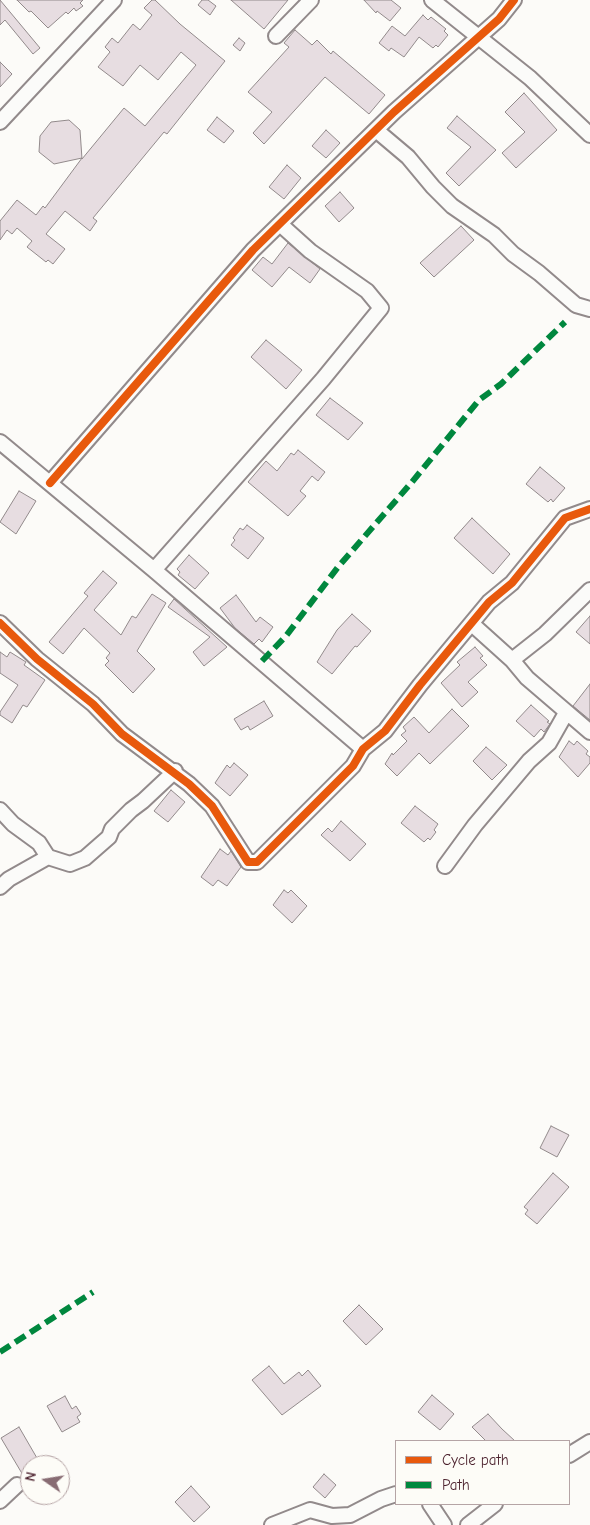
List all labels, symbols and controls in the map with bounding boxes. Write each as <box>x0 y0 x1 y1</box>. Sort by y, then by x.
legend <box>395 1440 570 1505</box>
text: Cycle path <box>442 1451 509 1469</box>
north arrow <box>20 1455 70 1505</box>
text: N <box>22 1470 40 1483</box>
text: Path <box>442 1476 470 1494</box>

